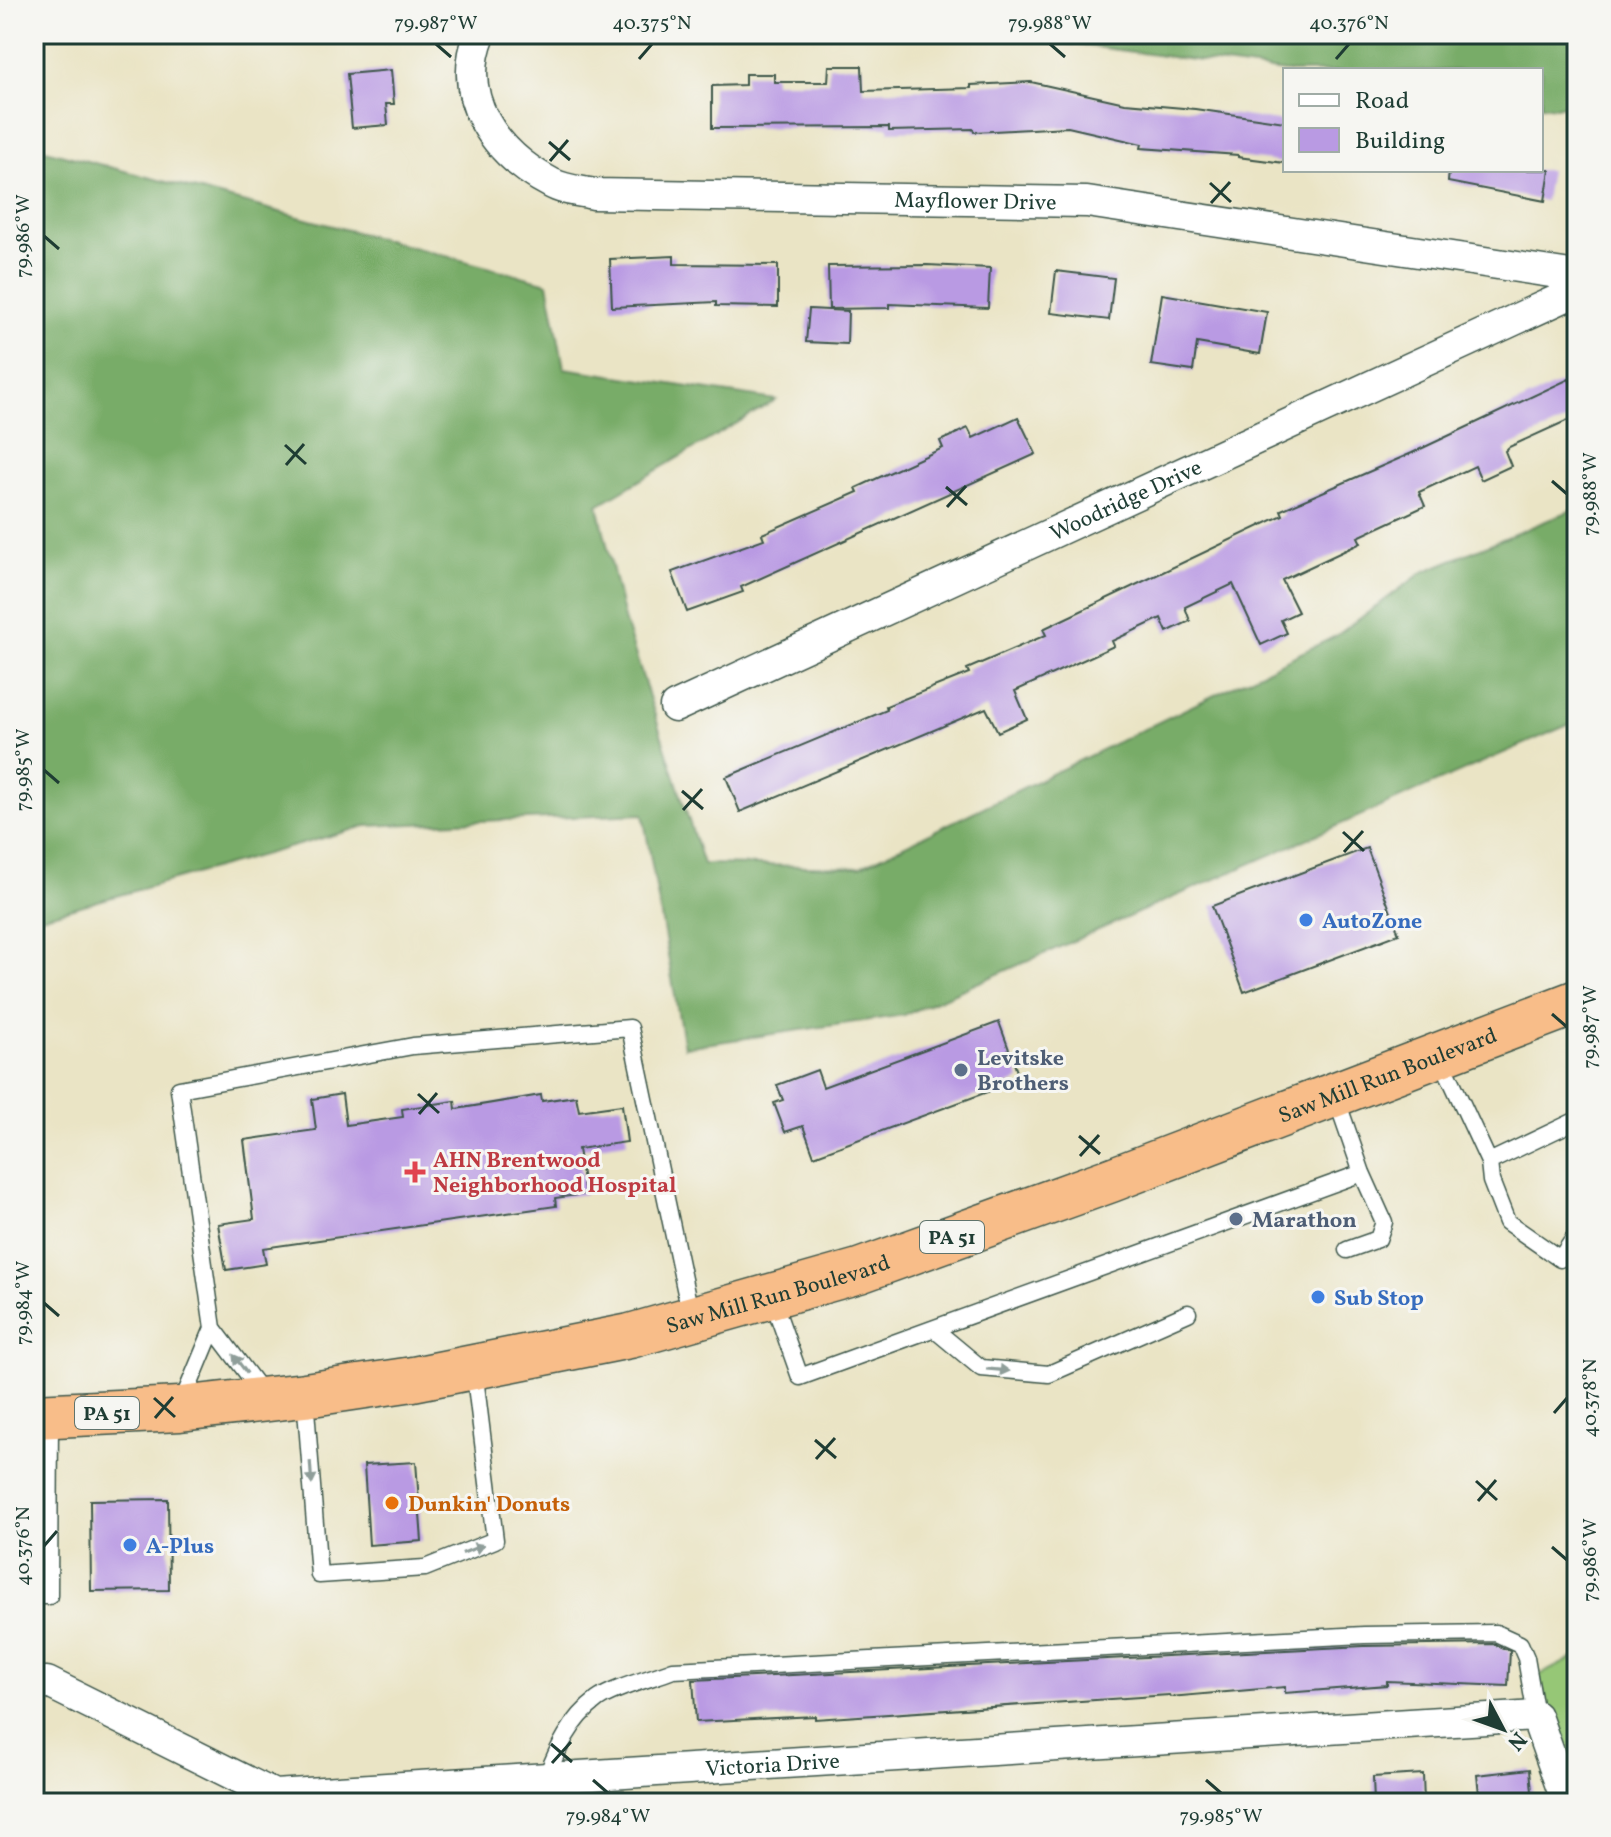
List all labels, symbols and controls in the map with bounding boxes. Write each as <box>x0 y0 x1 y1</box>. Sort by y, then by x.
text: 79.987°W <box>394 10 478 38</box>
text: 40.375°N <box>612 10 692 38</box>
text: 79.988°W <box>1008 10 1092 38</box>
text: 40.376°N <box>1309 10 1389 38</box>
legend <box>1283 68 1543 172</box>
text: Road <box>1355 85 1409 119</box>
text: Building <box>1355 125 1445 159</box>
street label: Mayflower Drive <box>894 186 1057 220</box>
text: 79.986°W <box>10 194 38 278</box>
text: 79.988°W <box>1577 452 1605 536</box>
street label: Woodridge Drive <box>1045 453 1208 550</box>
text: 79.985°W <box>10 728 38 812</box>
place label: AutoZone <box>1322 907 1422 938</box>
marker: AutoZone <box>1297 911 1315 929</box>
text: 79.987°W <box>1577 985 1605 1069</box>
street label: Saw Mill Run Boulevard <box>1274 1021 1502 1133</box>
place label: Levitske Brothers <box>977 1044 1069 1100</box>
marker: Levitske Brothers <box>952 1061 970 1079</box>
place label: AHN Brentwood Neighborhood Hospital <box>433 1146 676 1202</box>
marker: AHN Brentwood Neighborhood Hospital <box>404 1161 426 1183</box>
place label: Marathon <box>1252 1206 1357 1237</box>
marker: Marathon <box>1227 1210 1245 1228</box>
road number: PA 51 <box>920 1221 984 1253</box>
street label: Saw Mill Run Boulevard <box>663 1248 895 1343</box>
text: 79.984°W <box>10 1261 38 1345</box>
place label: Sub Stop <box>1334 1284 1424 1315</box>
marker: Sub Stop <box>1309 1288 1327 1306</box>
one-way arrow <box>232 1353 248 1374</box>
text: 40.378°N <box>1577 1358 1605 1438</box>
one-way arrow <box>986 1363 1011 1376</box>
road number: PA 51 <box>75 1397 139 1429</box>
one-way arrow <box>305 1461 318 1486</box>
place label: Dunkin' Donuts <box>408 1490 570 1521</box>
marker: Dunkin' Donuts <box>383 1494 401 1512</box>
text: 40.376°N <box>10 1506 38 1586</box>
text: 79.986°W <box>1577 1518 1605 1602</box>
place label: A-Plus <box>146 1532 214 1563</box>
marker: A-Plus <box>121 1536 139 1554</box>
one-way arrow <box>461 1542 485 1555</box>
north arrow <box>1463 1689 1543 1769</box>
text: N <box>1499 1724 1533 1757</box>
street label: Victoria Drive <box>704 1747 841 1786</box>
text: 79.984°W <box>566 1803 650 1831</box>
text: 79.985°W <box>1179 1803 1263 1831</box>

